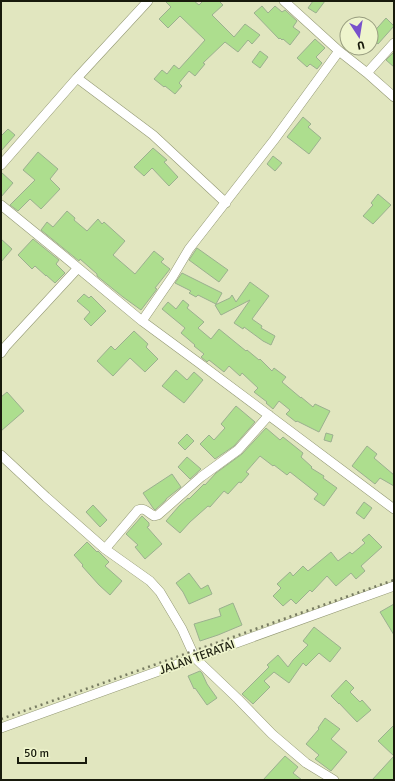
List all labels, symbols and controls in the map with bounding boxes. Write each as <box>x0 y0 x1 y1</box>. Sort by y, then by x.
north arrow <box>339 16 379 56</box>
text: U <box>356 38 366 52</box>
street label: JALAN TERATAI <box>157 637 237 678</box>
scale bar <box>18 739 86 765</box>
text: 50 m <box>24 746 49 761</box>

